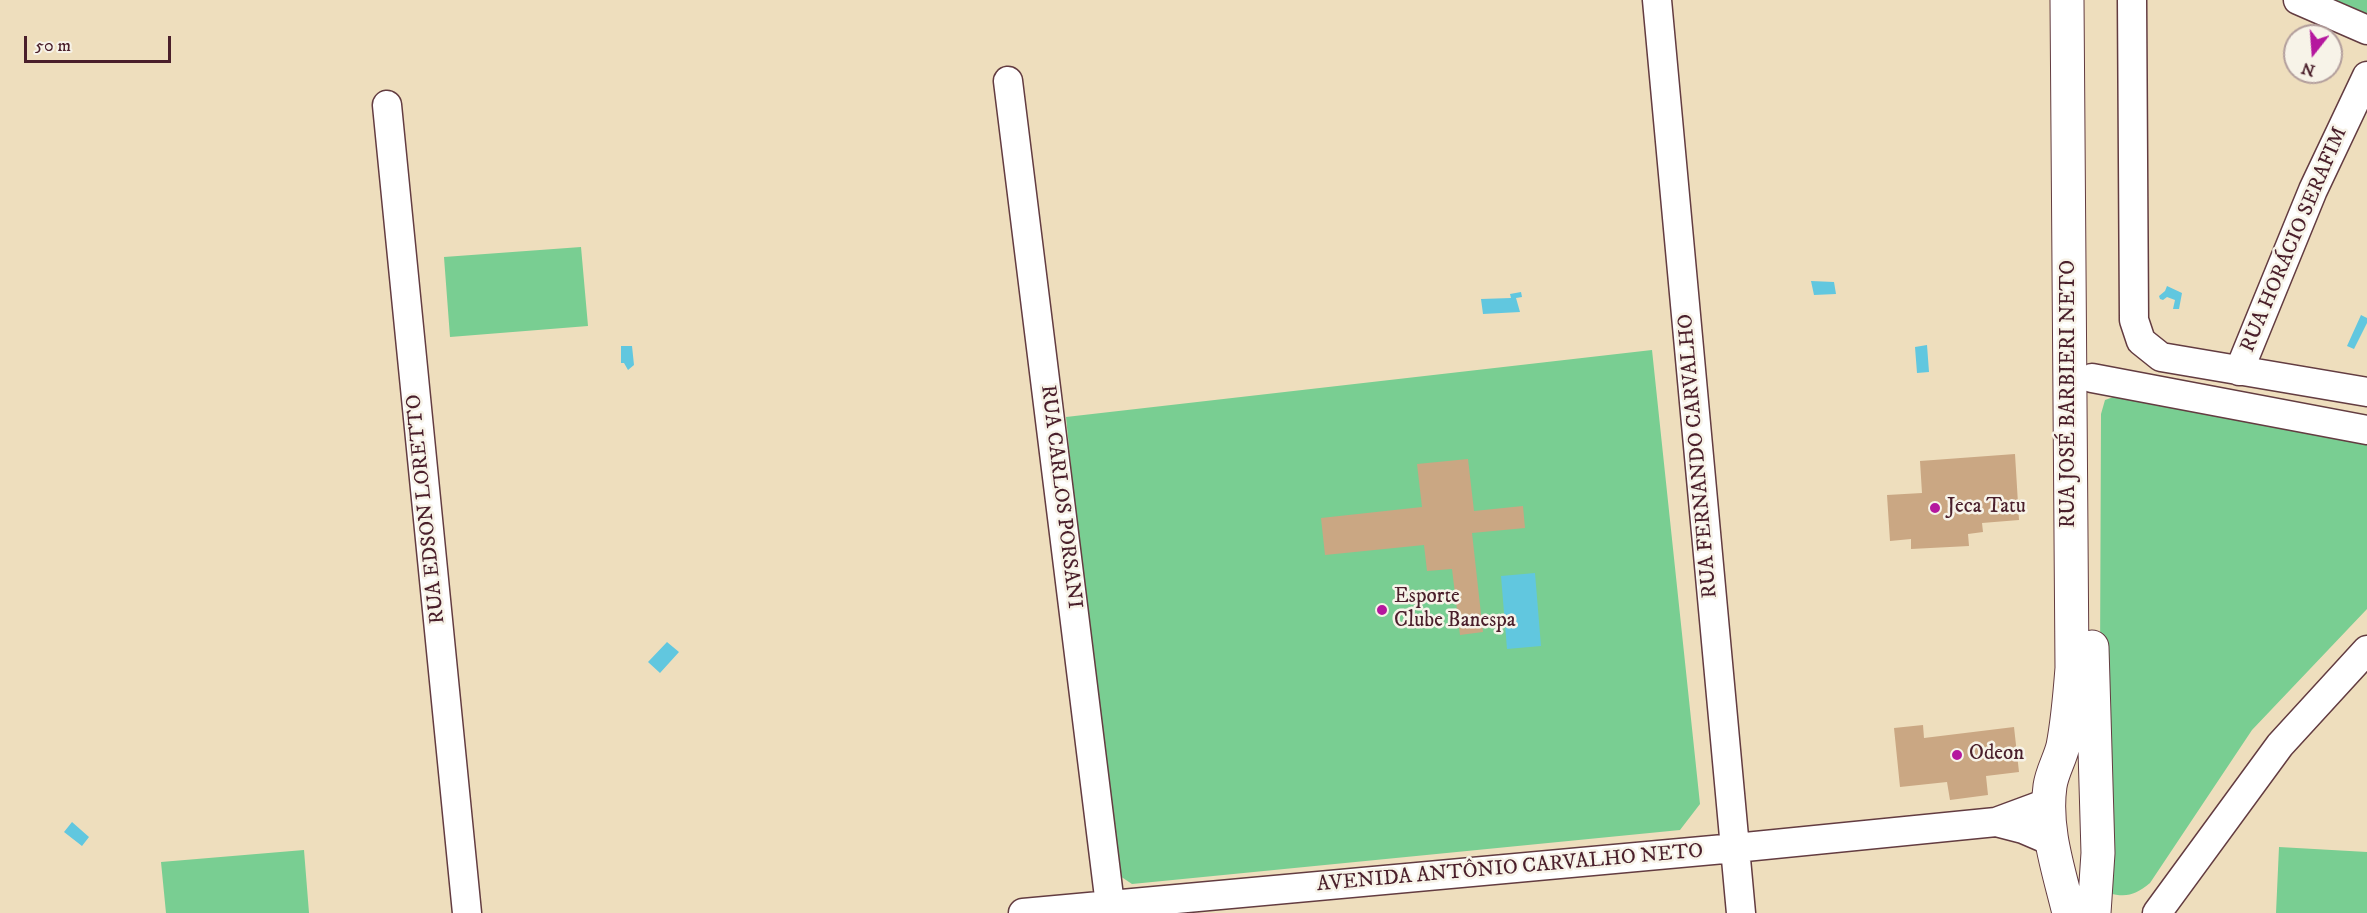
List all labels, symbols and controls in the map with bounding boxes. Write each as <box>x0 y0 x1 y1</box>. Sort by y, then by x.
scale bar <box>27 24 174 62</box>
north arrow <box>2283 24 2343 84</box>
text: 50 m <box>35 35 71 57</box>
text: N <box>2299 58 2318 81</box>
street label: RUA HORÁCIO SERAFIM <box>2236 124 2354 356</box>
street label: RUA JOSÉ BARBIERI NETO <box>2057 260 2083 528</box>
street label: RUA FERNANDO CARVALHO <box>1674 313 1724 599</box>
street label: RUA CARLOS PORSANI <box>1034 384 1086 610</box>
street label: RUA EDSON LORETTO <box>402 393 452 625</box>
place label: Jeca Tatu <box>1947 495 2026 521</box>
marker: Jeca Tatu <box>1928 501 1942 515</box>
place label: Esporte Clube Banespa <box>1394 585 1516 635</box>
marker: Esporte Clube Banespa <box>1375 603 1389 617</box>
place label: Odeon <box>1969 742 2024 768</box>
marker: Odeon <box>1950 748 1964 762</box>
street label: AVENIDA ANTÔNIO CARVALHO NETO <box>1316 840 1704 898</box>

